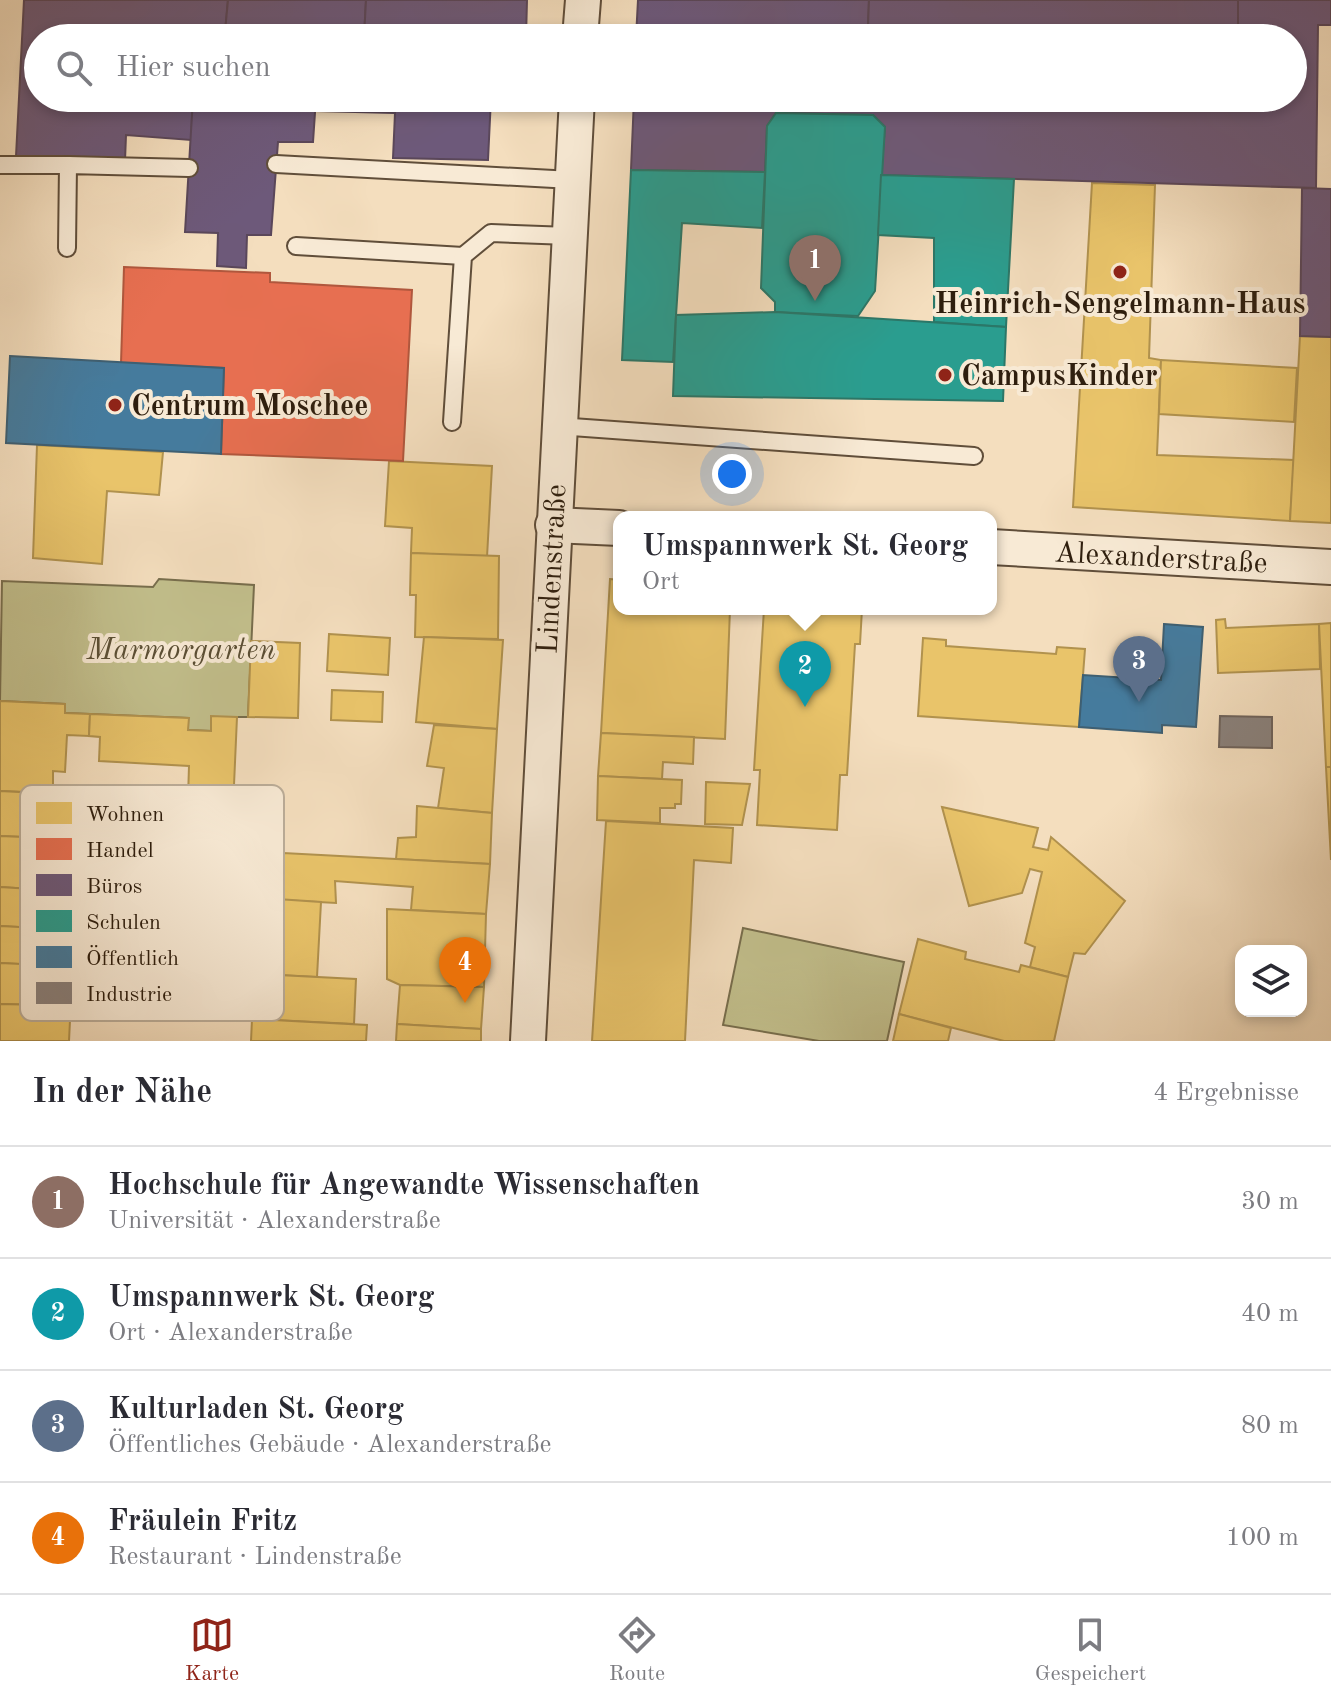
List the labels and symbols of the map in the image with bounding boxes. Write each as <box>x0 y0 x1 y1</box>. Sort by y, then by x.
pin: 1 <box>789 235 841 301</box>
marker: Heinrich-Sengelmann-Haus <box>1111 263 1129 281</box>
place label: Heinrich-Sengelmann-Haus <box>935 290 1305 320</box>
place label: CampusKinder <box>961 362 1158 392</box>
marker: CampusKinder <box>936 366 954 384</box>
place label: Centrum Moschee <box>131 392 368 422</box>
marker: Centrum Moschee <box>106 396 124 414</box>
your location <box>712 454 752 494</box>
street label: Lindenstraße <box>534 483 572 655</box>
street label: Alexanderstraße <box>1054 538 1268 580</box>
park label: Marmorgarten <box>85 636 276 666</box>
pin: 3 <box>1113 636 1165 702</box>
pin: 2 <box>779 641 831 707</box>
legend <box>20 785 284 1021</box>
text: Wohnen <box>86 804 164 826</box>
text: Handel <box>86 840 154 862</box>
text: Büros <box>86 876 142 898</box>
text: Schulen <box>86 912 161 934</box>
pin: 4 <box>439 937 491 1003</box>
text: Öffentlich <box>86 945 179 970</box>
text: Industrie <box>86 984 172 1006</box>

